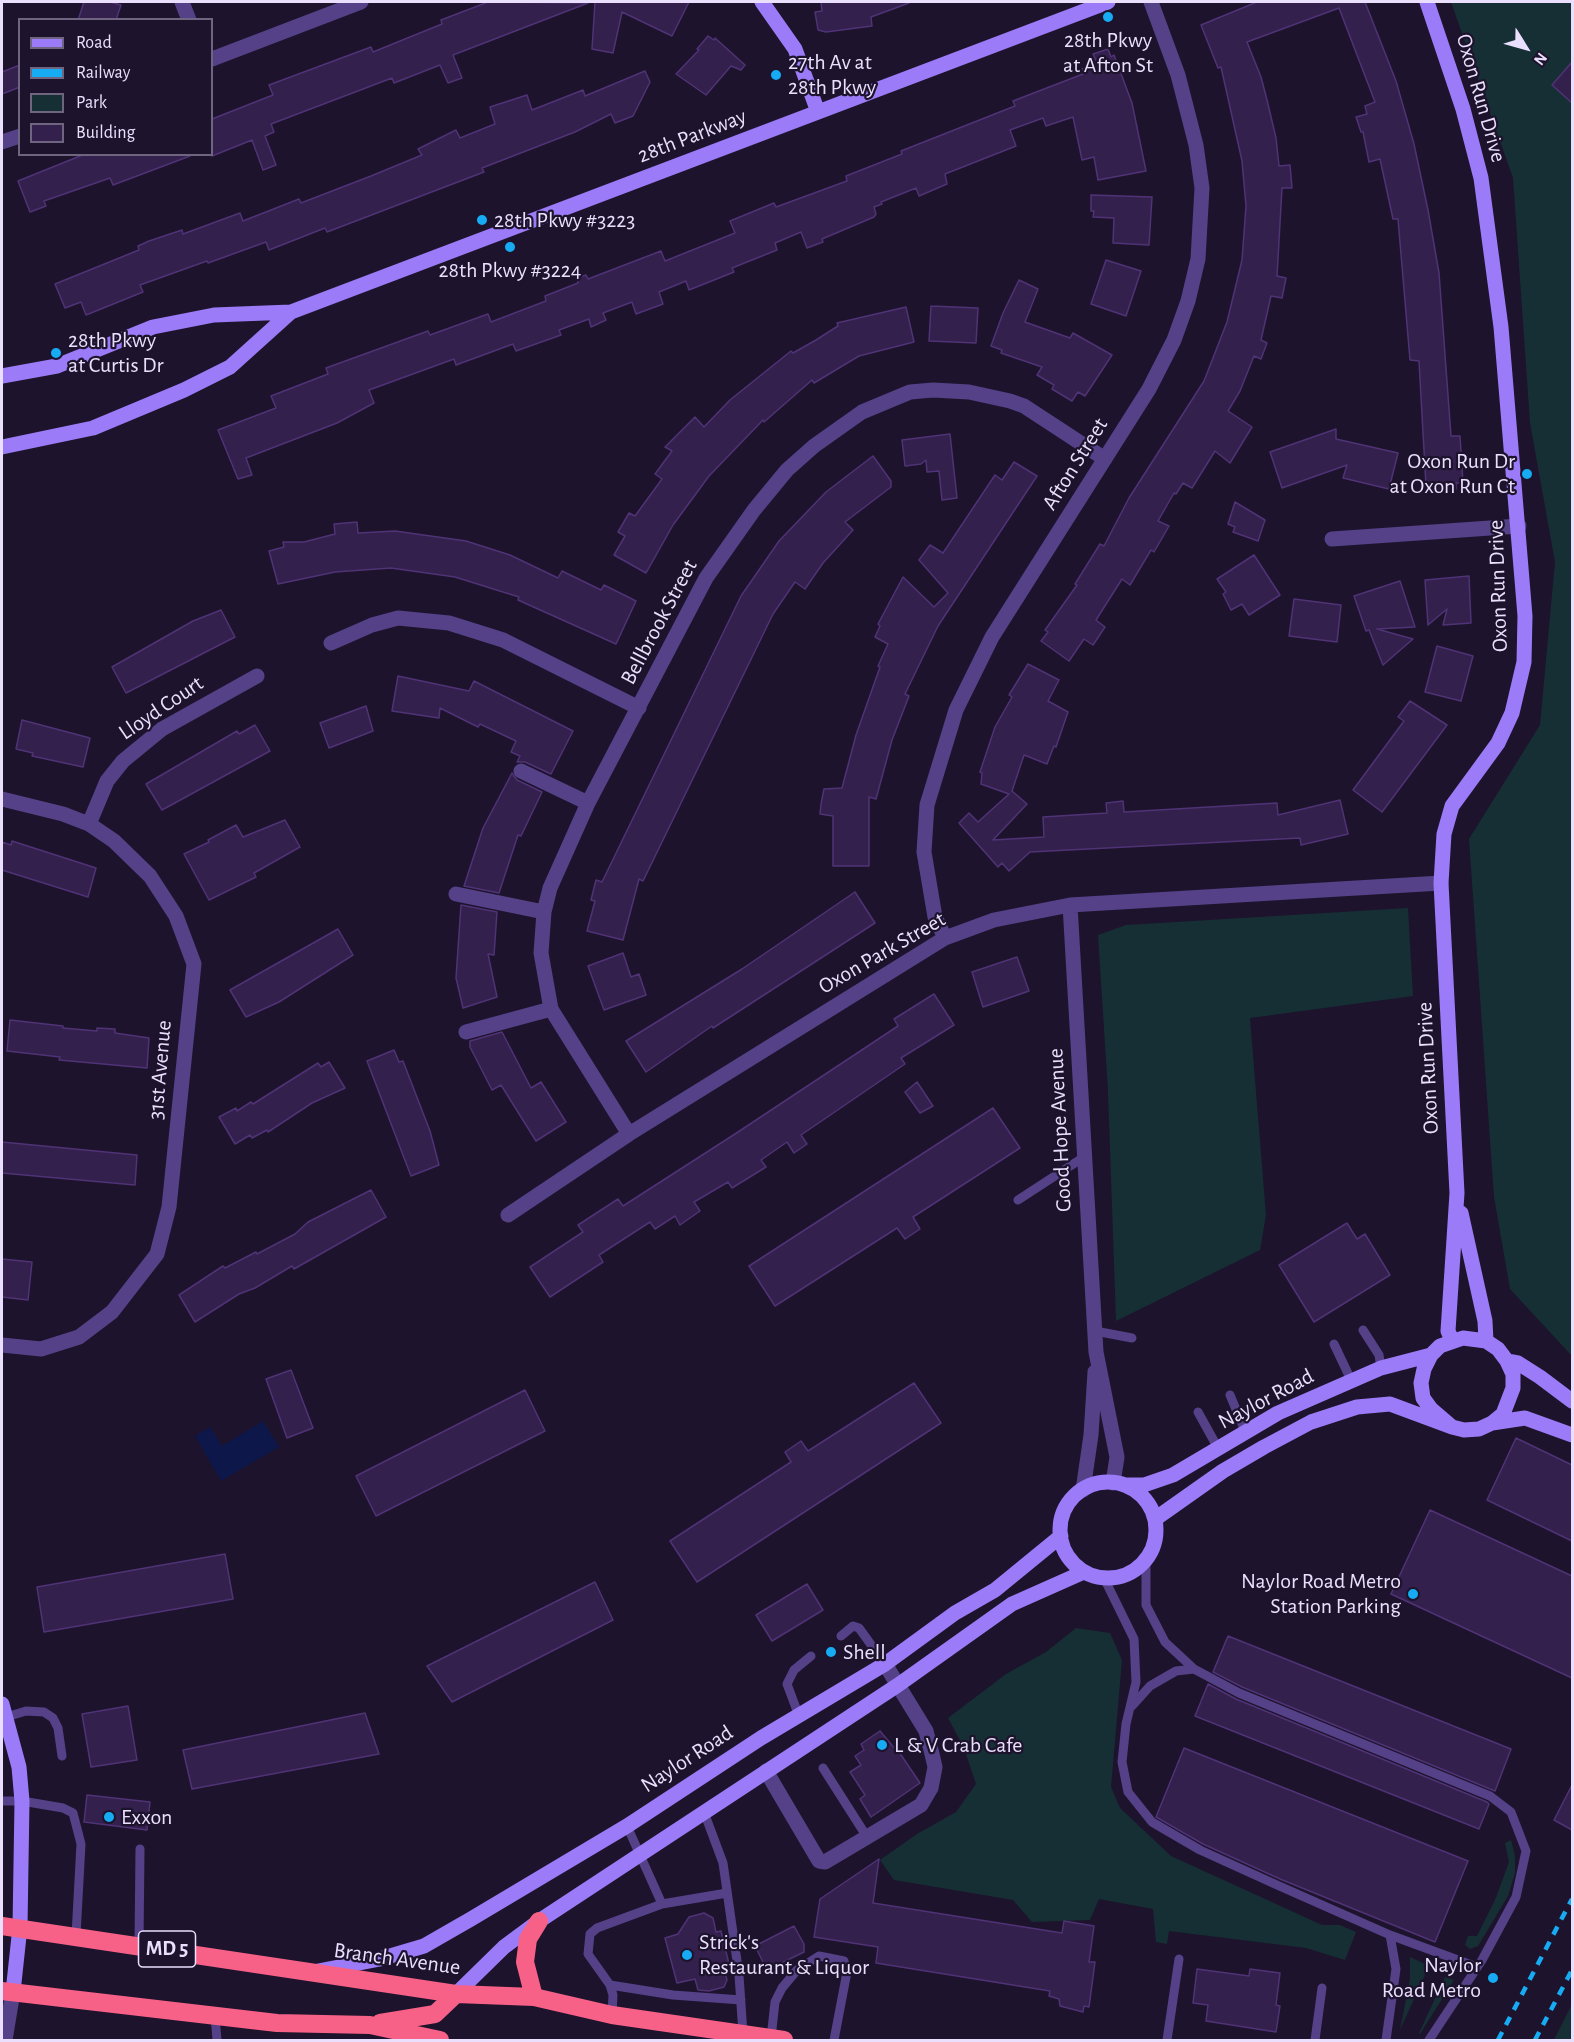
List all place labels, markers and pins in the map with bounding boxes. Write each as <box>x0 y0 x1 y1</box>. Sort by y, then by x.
marker: 28th Pkwy at Afton St <box>1101 10 1115 24</box>
place label: 28th Pkwy at Afton St <box>1063 27 1153 78</box>
place label: 27th Av at 28th Pkwy <box>788 49 876 100</box>
marker: 27th Av at 28th Pkwy <box>769 68 783 82</box>
place label: 28th Pkwy #3223 <box>494 207 635 233</box>
marker: 28th Pkwy #3223 <box>475 213 489 227</box>
marker: 28th Pkwy #3224 <box>503 240 517 254</box>
place label: 28th Pkwy #3224 <box>439 257 581 283</box>
place label: 28th Pkwy at Curtis Dr <box>68 327 164 378</box>
marker: 28th Pkwy at Curtis Dr <box>49 346 63 360</box>
place label: Oxon Run Dr at Oxon Run Ct <box>1390 448 1515 500</box>
marker: Oxon Run Dr at Oxon Run Ct <box>1520 467 1534 481</box>
place label: Naylor Road Metro Station Parking <box>1241 1568 1401 1620</box>
marker: Naylor Road Metro Station Parking <box>1406 1587 1420 1601</box>
place label: Shell <box>843 1639 886 1665</box>
marker: Shell <box>824 1645 838 1659</box>
place label: L & V Crab Cafe <box>894 1732 1023 1758</box>
marker: L & V Crab Cafe <box>875 1738 889 1752</box>
place label: Exxon <box>121 1804 172 1830</box>
marker: Exxon <box>102 1810 116 1824</box>
place label: Strick's Restaurant & Liquor <box>699 1929 869 1981</box>
marker: Strick's Restaurant & Liquor <box>680 1948 694 1962</box>
place label: Naylor Road Metro <box>1382 1952 1481 2004</box>
marker: Naylor Road Metro <box>1486 1971 1500 1985</box>

